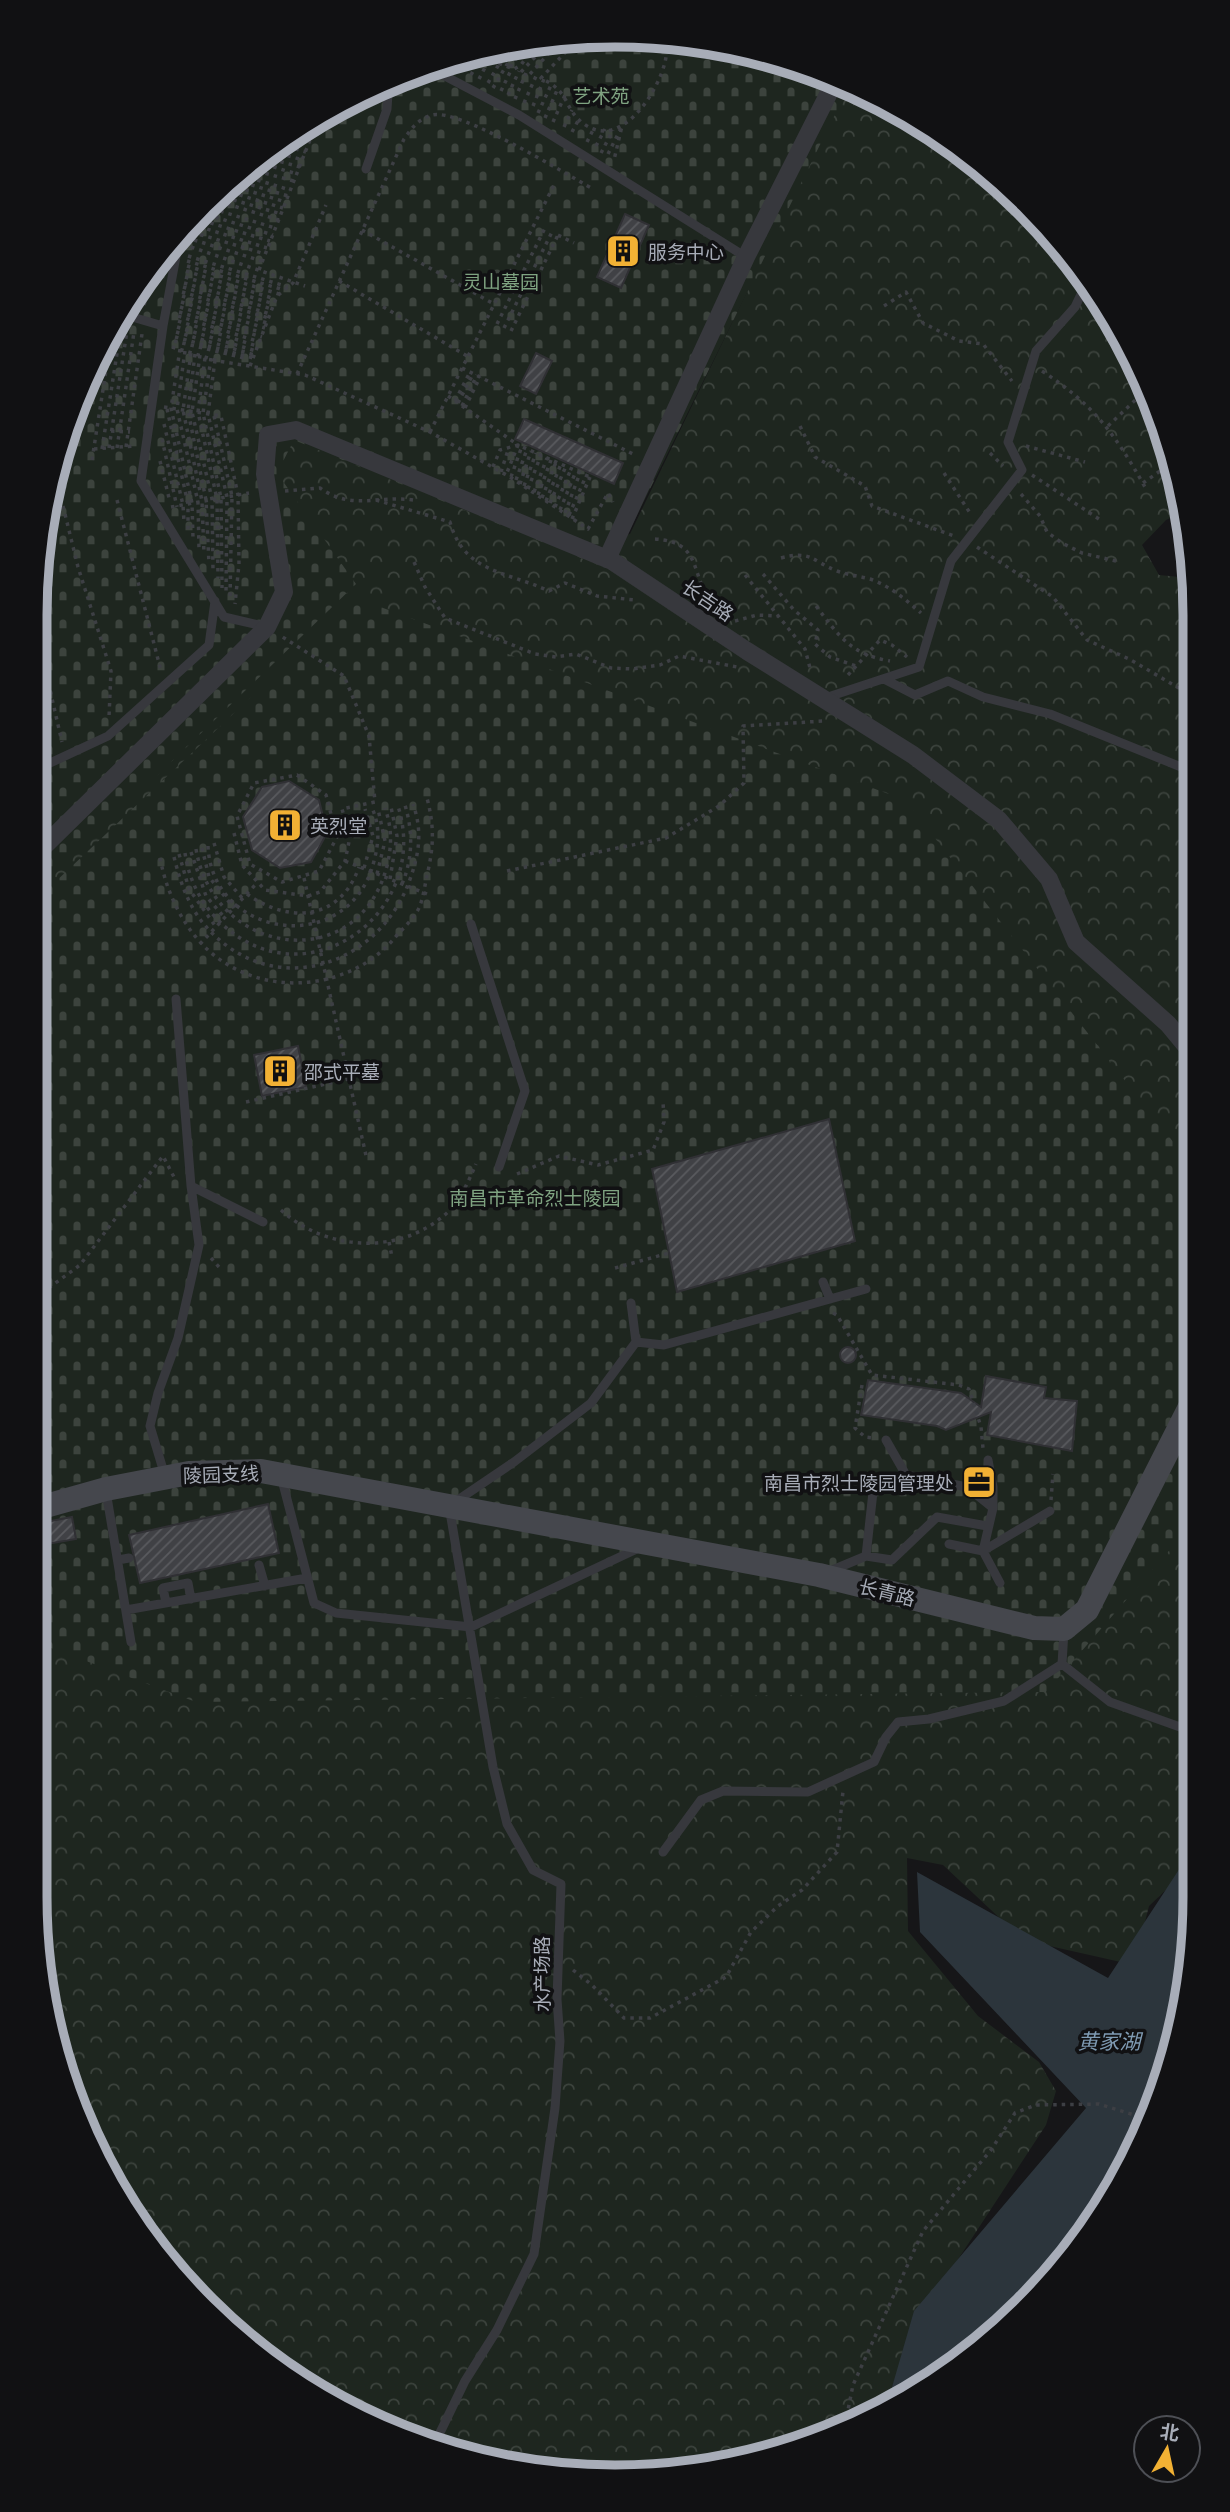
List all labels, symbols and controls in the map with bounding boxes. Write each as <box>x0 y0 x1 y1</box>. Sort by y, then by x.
park label: 艺术苑 <box>572 84 630 107</box>
building icon: 服务中心 <box>604 232 642 270</box>
place label: 服务中心 <box>648 240 724 263</box>
park label: 灵山墓园 <box>463 270 539 293</box>
street label: 长吉路 <box>678 575 738 625</box>
building icon: 英烈堂 <box>266 806 304 844</box>
place label: 英烈堂 <box>310 814 367 837</box>
building icon: 邵式平墓 <box>261 1052 299 1090</box>
place label: 邵式平墓 <box>304 1060 380 1083</box>
park label: 南昌市革命烈士陵园 <box>449 1186 621 1209</box>
street label: 陵园支线 <box>183 1461 259 1487</box>
office icon: 南昌市烈士陵园管理处 <box>960 1463 998 1501</box>
place label: 南昌市烈士陵园管理处 <box>764 1471 954 1494</box>
street label: 长青路 <box>857 1574 917 1610</box>
street label: 水产场路 <box>530 1936 553 2012</box>
water label: 黄家湖 <box>1078 2028 1143 2053</box>
north arrow <box>1132 2414 1202 2484</box>
text: 北 <box>1159 2419 1181 2445</box>

